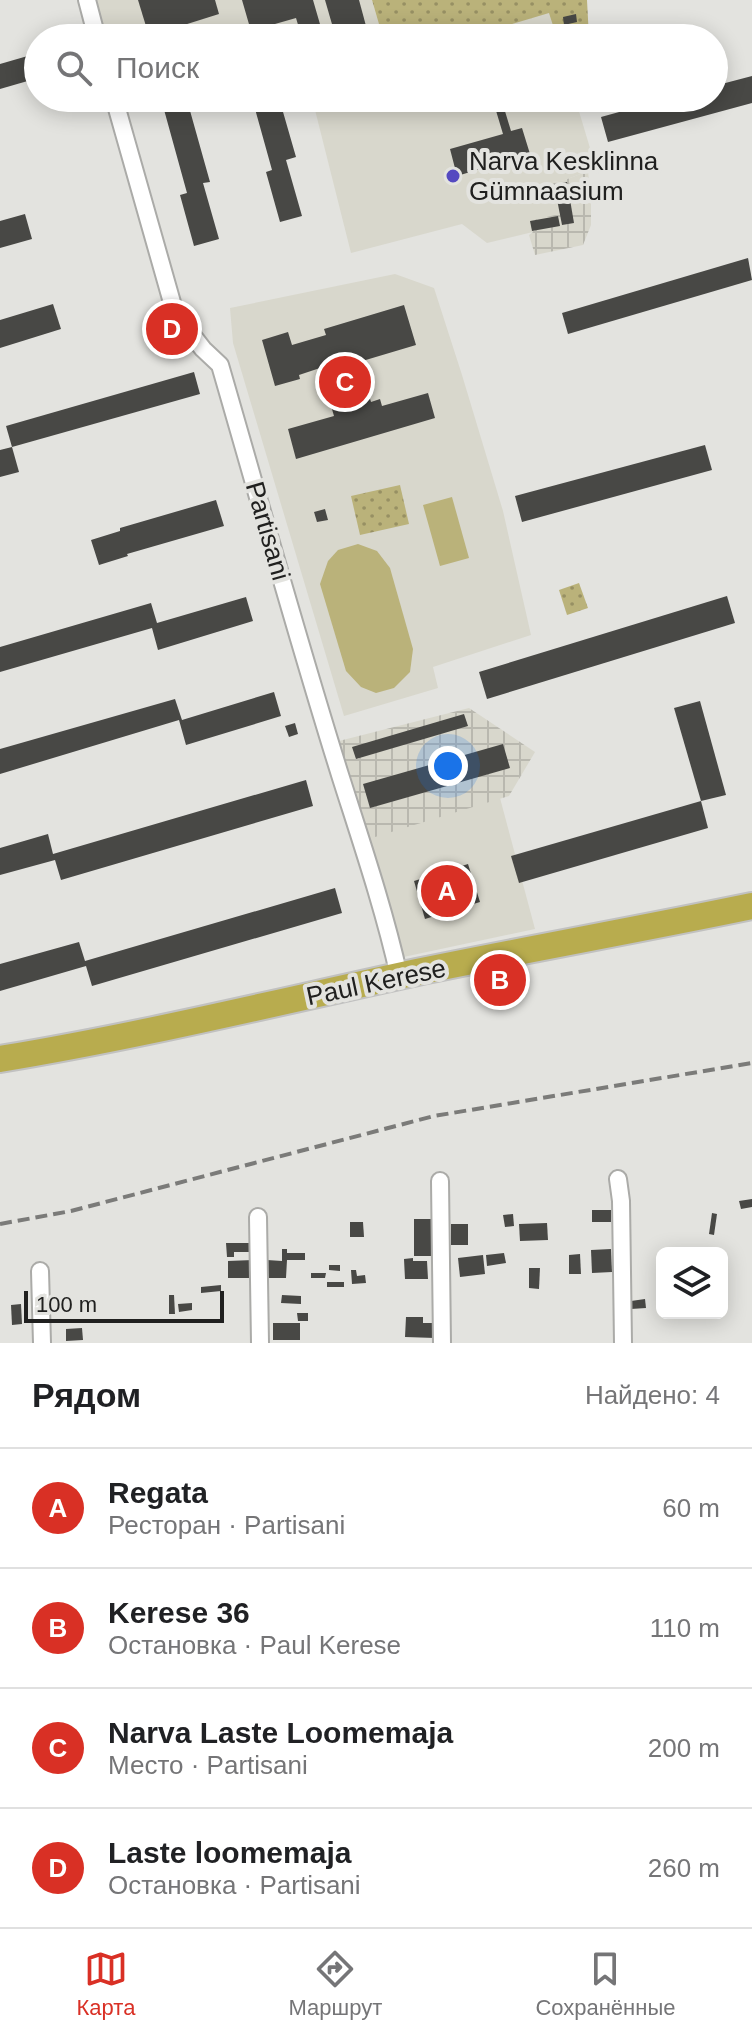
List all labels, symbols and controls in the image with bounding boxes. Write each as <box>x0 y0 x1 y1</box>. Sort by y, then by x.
search box <box>24 24 728 112</box>
icon: search <box>52 46 96 90</box>
text: Поиск <box>116 51 199 84</box>
place label: Narva Kesklinna Gümnaasium <box>469 146 659 206</box>
marker: Narva Kesklinna Gümnaasium <box>444 167 462 185</box>
pin: D <box>146 299 198 359</box>
pin: C <box>319 352 371 412</box>
street label: Partisani <box>240 478 296 584</box>
your location <box>428 746 468 786</box>
pin: A <box>421 861 473 921</box>
pin: B <box>474 950 526 1010</box>
street label: Paul Kerese <box>304 953 448 1011</box>
map controls <box>656 1247 728 1319</box>
button: layers <box>656 1247 728 1319</box>
scale bar <box>24 1287 224 1323</box>
text: 100 m <box>36 1292 97 1317</box>
text: Рядом <box>32 1376 141 1414</box>
text: Найдено: 4 <box>585 1380 720 1410</box>
text: Regata <box>108 1476 208 1509</box>
text: A <box>49 1493 67 1523</box>
text: 60 m <box>662 1493 720 1523</box>
text: Ресторан · Partisani <box>108 1510 345 1540</box>
text: Kerese 36 <box>108 1596 250 1629</box>
text: B <box>49 1613 67 1643</box>
text: 110 m <box>650 1613 720 1643</box>
text: Остановка · Paul Kerese <box>108 1630 401 1660</box>
text: Narva Laste Loomemaja <box>108 1716 453 1749</box>
text: C <box>49 1733 67 1763</box>
text: 200 m <box>648 1733 720 1763</box>
text: Место · Partisani <box>108 1750 308 1780</box>
text: Laste loomemaja <box>108 1836 351 1869</box>
text: D <box>49 1853 67 1883</box>
text: 260 m <box>648 1853 720 1883</box>
text: Остановка · Partisani <box>108 1870 361 1900</box>
tab: Карта <box>77 1947 135 2021</box>
tab: Маршрут <box>289 1947 382 2021</box>
tab: Сохранённые <box>535 1947 675 2021</box>

